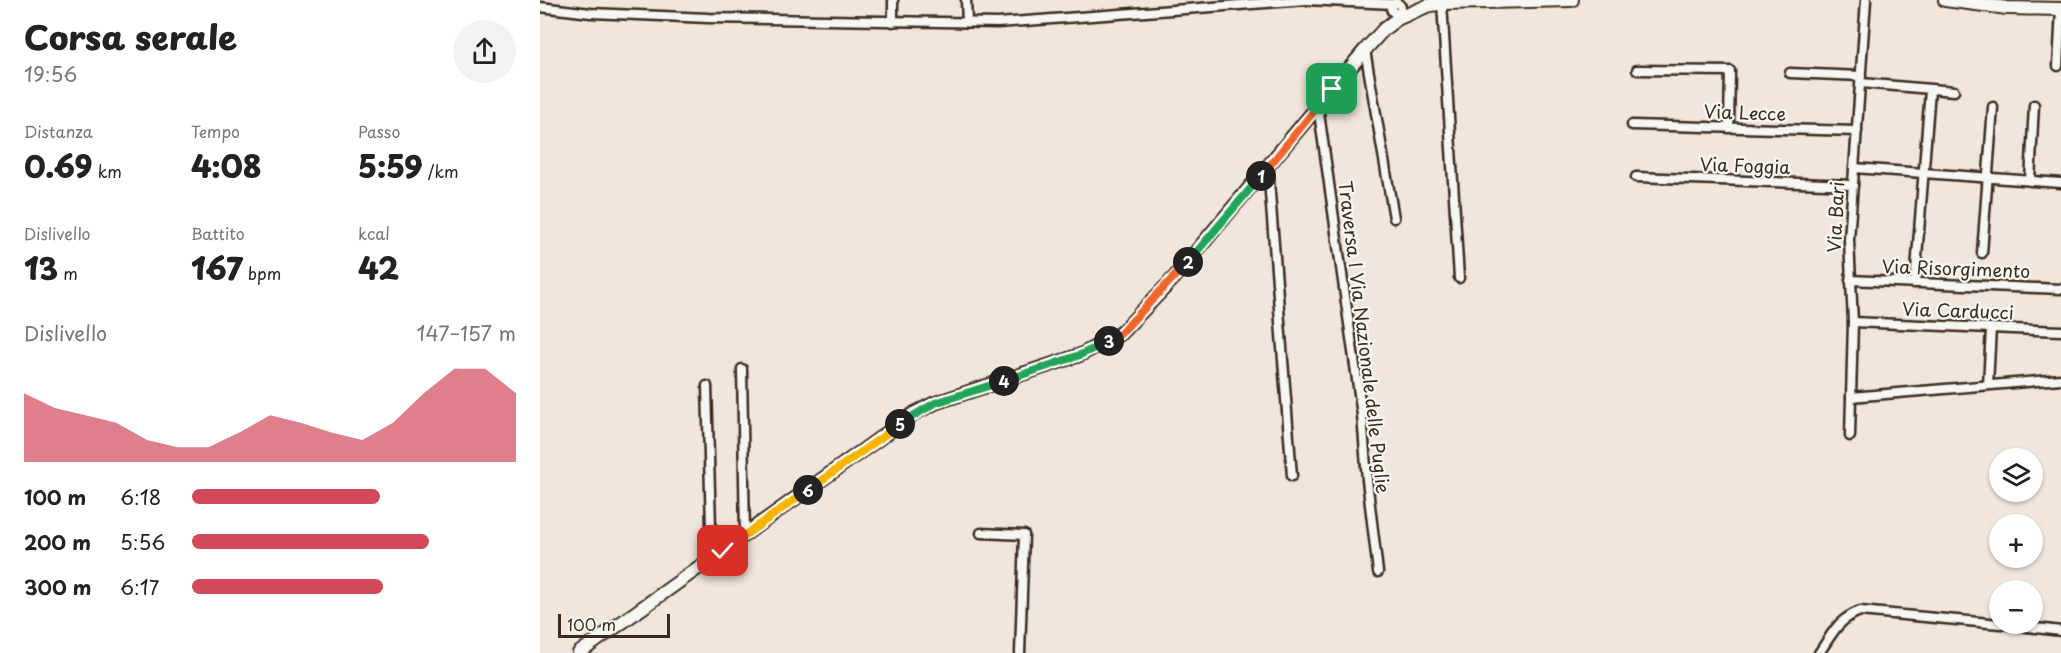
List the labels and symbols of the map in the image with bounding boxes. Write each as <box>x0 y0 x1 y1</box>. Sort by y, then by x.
pin <box>1306 63 1357 114</box>
street label: Via Lecce <box>1703 97 1787 127</box>
street label: Via Foggia <box>1699 150 1791 180</box>
pin: 1 <box>1246 161 1276 191</box>
street label: Traversa I Via Nazionale delle Puglie <box>1332 179 1398 495</box>
street label: Via Bari <box>1820 181 1850 253</box>
pin: 2 <box>1173 247 1203 277</box>
street label: Via Risorgimento <box>1881 252 2031 284</box>
street label: Via Carducci <box>1902 295 2014 325</box>
pin: 3 <box>1094 326 1124 356</box>
pin: 4 <box>989 366 1019 396</box>
pin: 5 <box>885 409 915 439</box>
pin: 6 <box>793 475 823 505</box>
pin <box>697 525 748 576</box>
scale bar <box>558 611 670 638</box>

